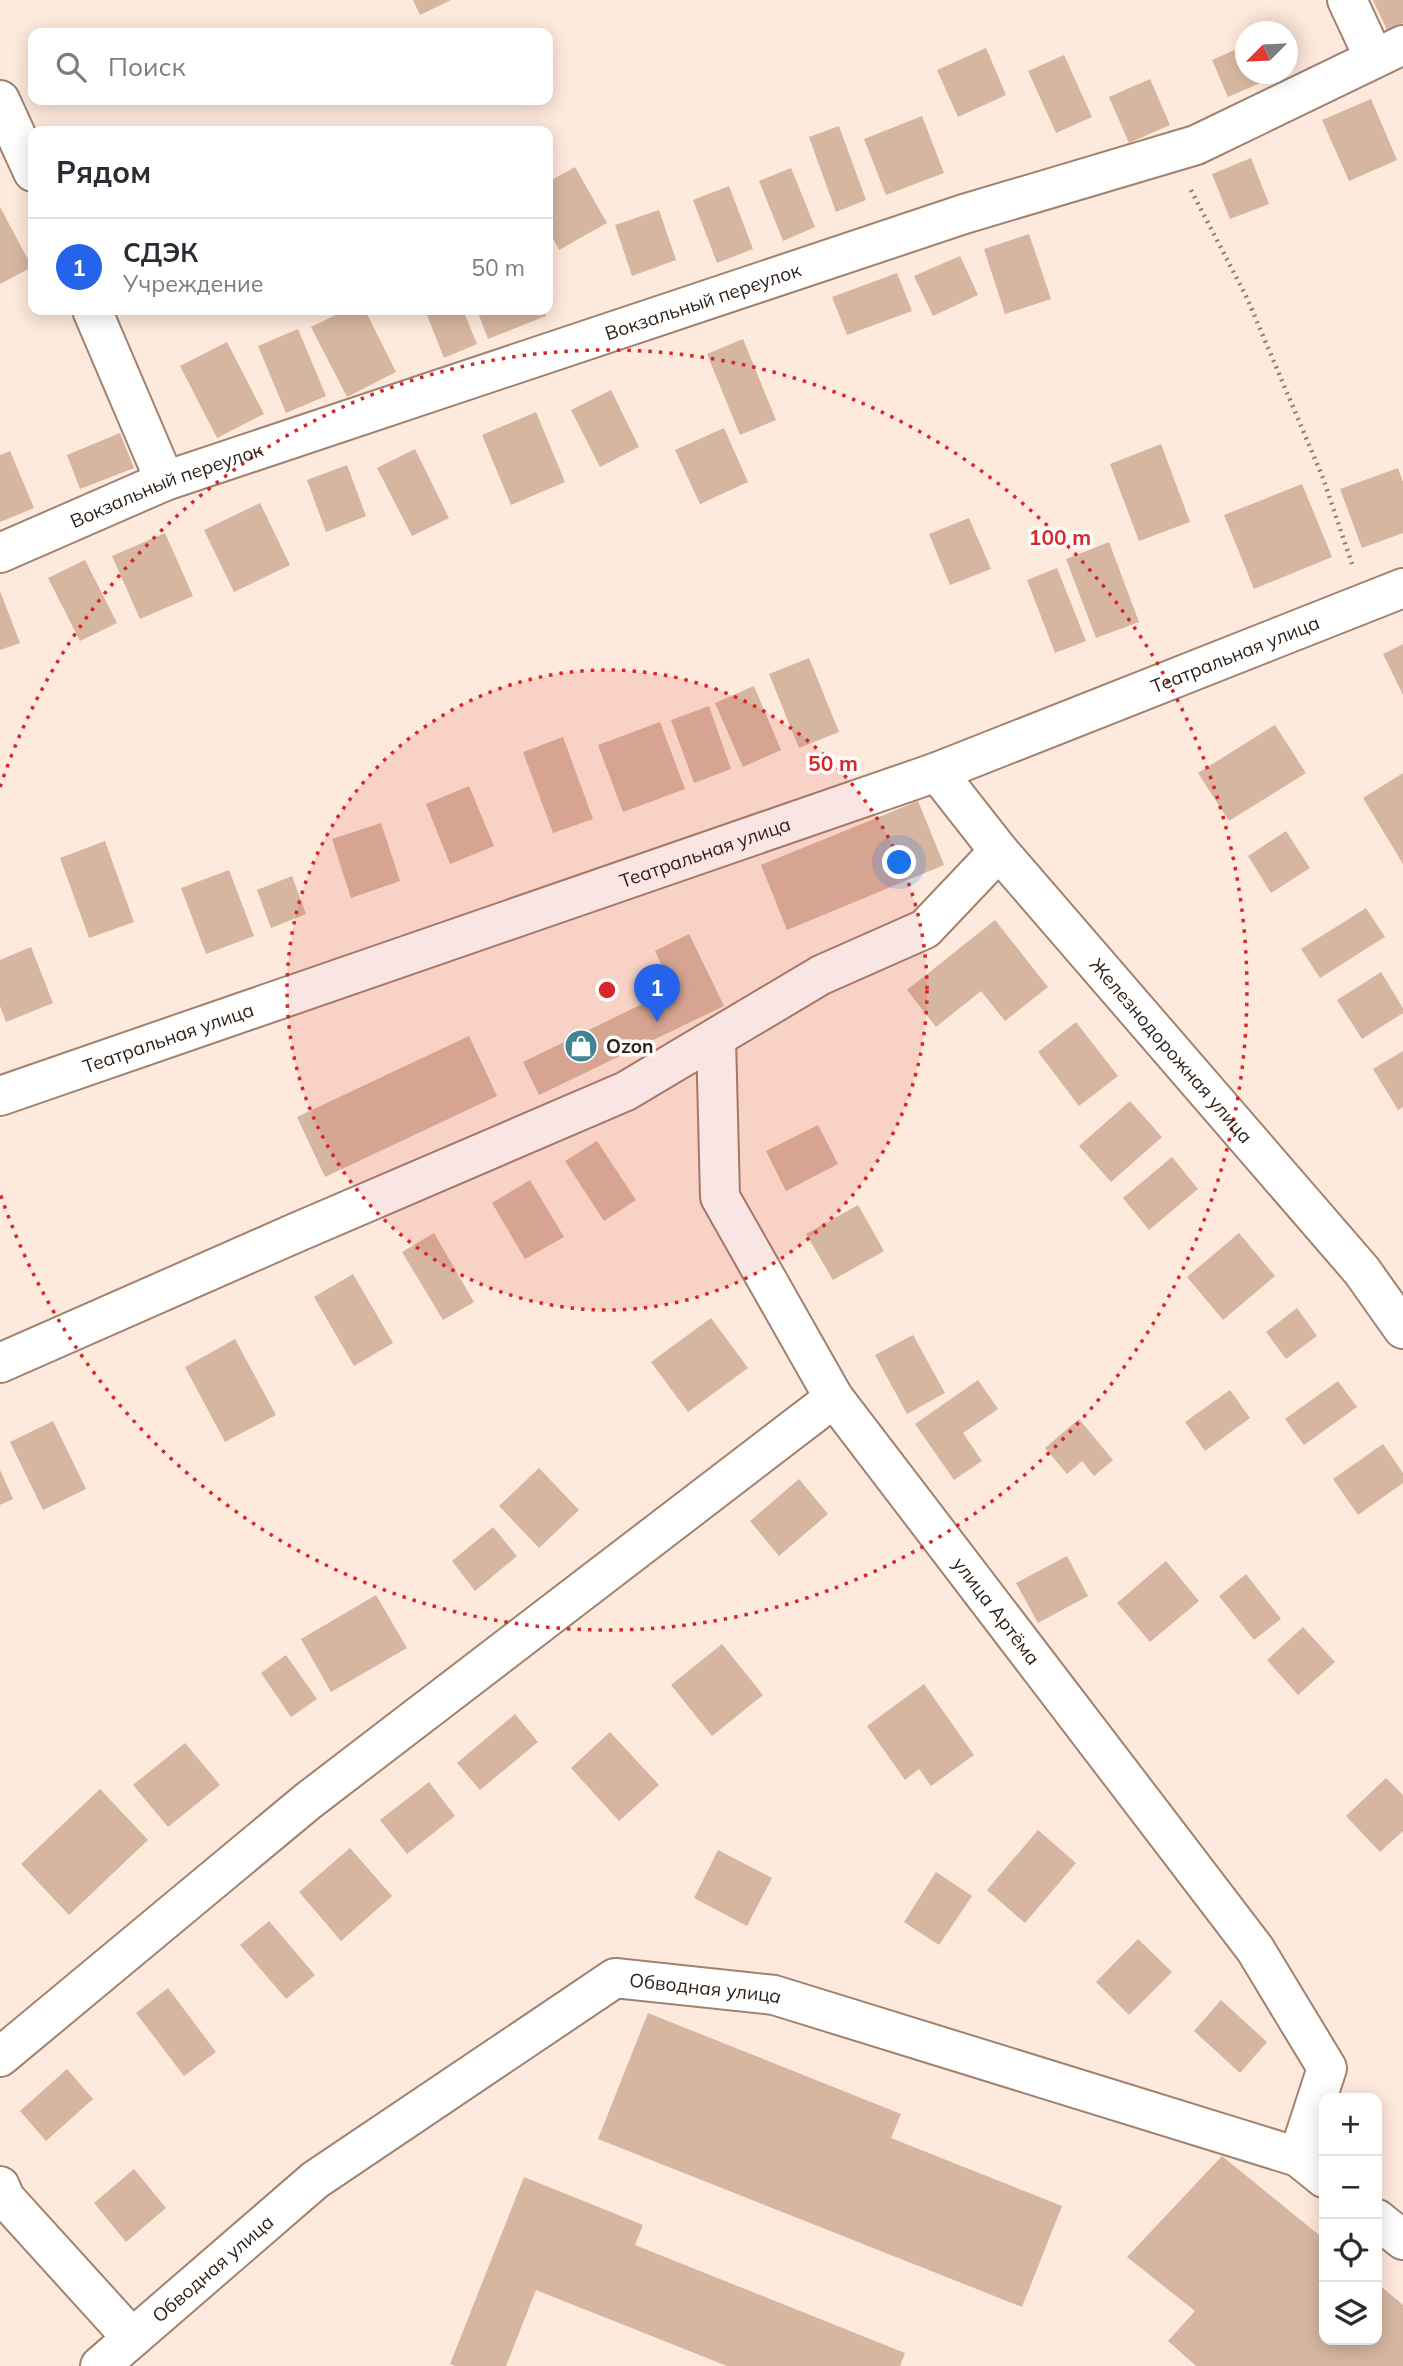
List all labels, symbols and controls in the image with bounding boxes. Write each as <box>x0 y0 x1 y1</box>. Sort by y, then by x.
north arrow <box>1235 21 1298 84</box>
search box <box>28 28 553 105</box>
icon: search <box>52 48 90 86</box>
text: Поиск <box>108 50 186 83</box>
text: Рядом <box>56 153 151 191</box>
text: СДЭК <box>123 236 198 269</box>
text: 1 <box>72 253 86 282</box>
text: 50 m <box>471 253 525 282</box>
street label: Вокзальный переулок <box>602 257 804 345</box>
text: Учреждение <box>123 269 263 298</box>
street label: Вокзальный переулок <box>66 437 267 533</box>
text: 100 m <box>1029 524 1091 550</box>
street label: Театральная улица <box>1147 610 1323 698</box>
text: 50 m <box>808 750 858 776</box>
street label: Театральная улица <box>616 812 794 893</box>
your location <box>882 845 916 879</box>
street label: Железнодорожная улица <box>1085 953 1258 1148</box>
pin: 1 <box>634 964 680 1022</box>
centre of rings <box>595 978 619 1002</box>
street label: Театральная улица <box>80 997 257 1078</box>
shop icon: Ozon <box>562 1027 600 1065</box>
place label: Ozon <box>606 1034 653 1058</box>
street label: улица Артёма <box>948 1552 1045 1670</box>
street label: Обводная улица <box>628 1968 785 2009</box>
map controls <box>1319 2093 1382 2345</box>
button: + <box>1319 2093 1382 2156</box>
button: − <box>1319 2156 1382 2219</box>
street label: Обводная улица <box>147 2209 278 2328</box>
button: locate <box>1319 2219 1382 2282</box>
button: layers <box>1319 2282 1382 2345</box>

